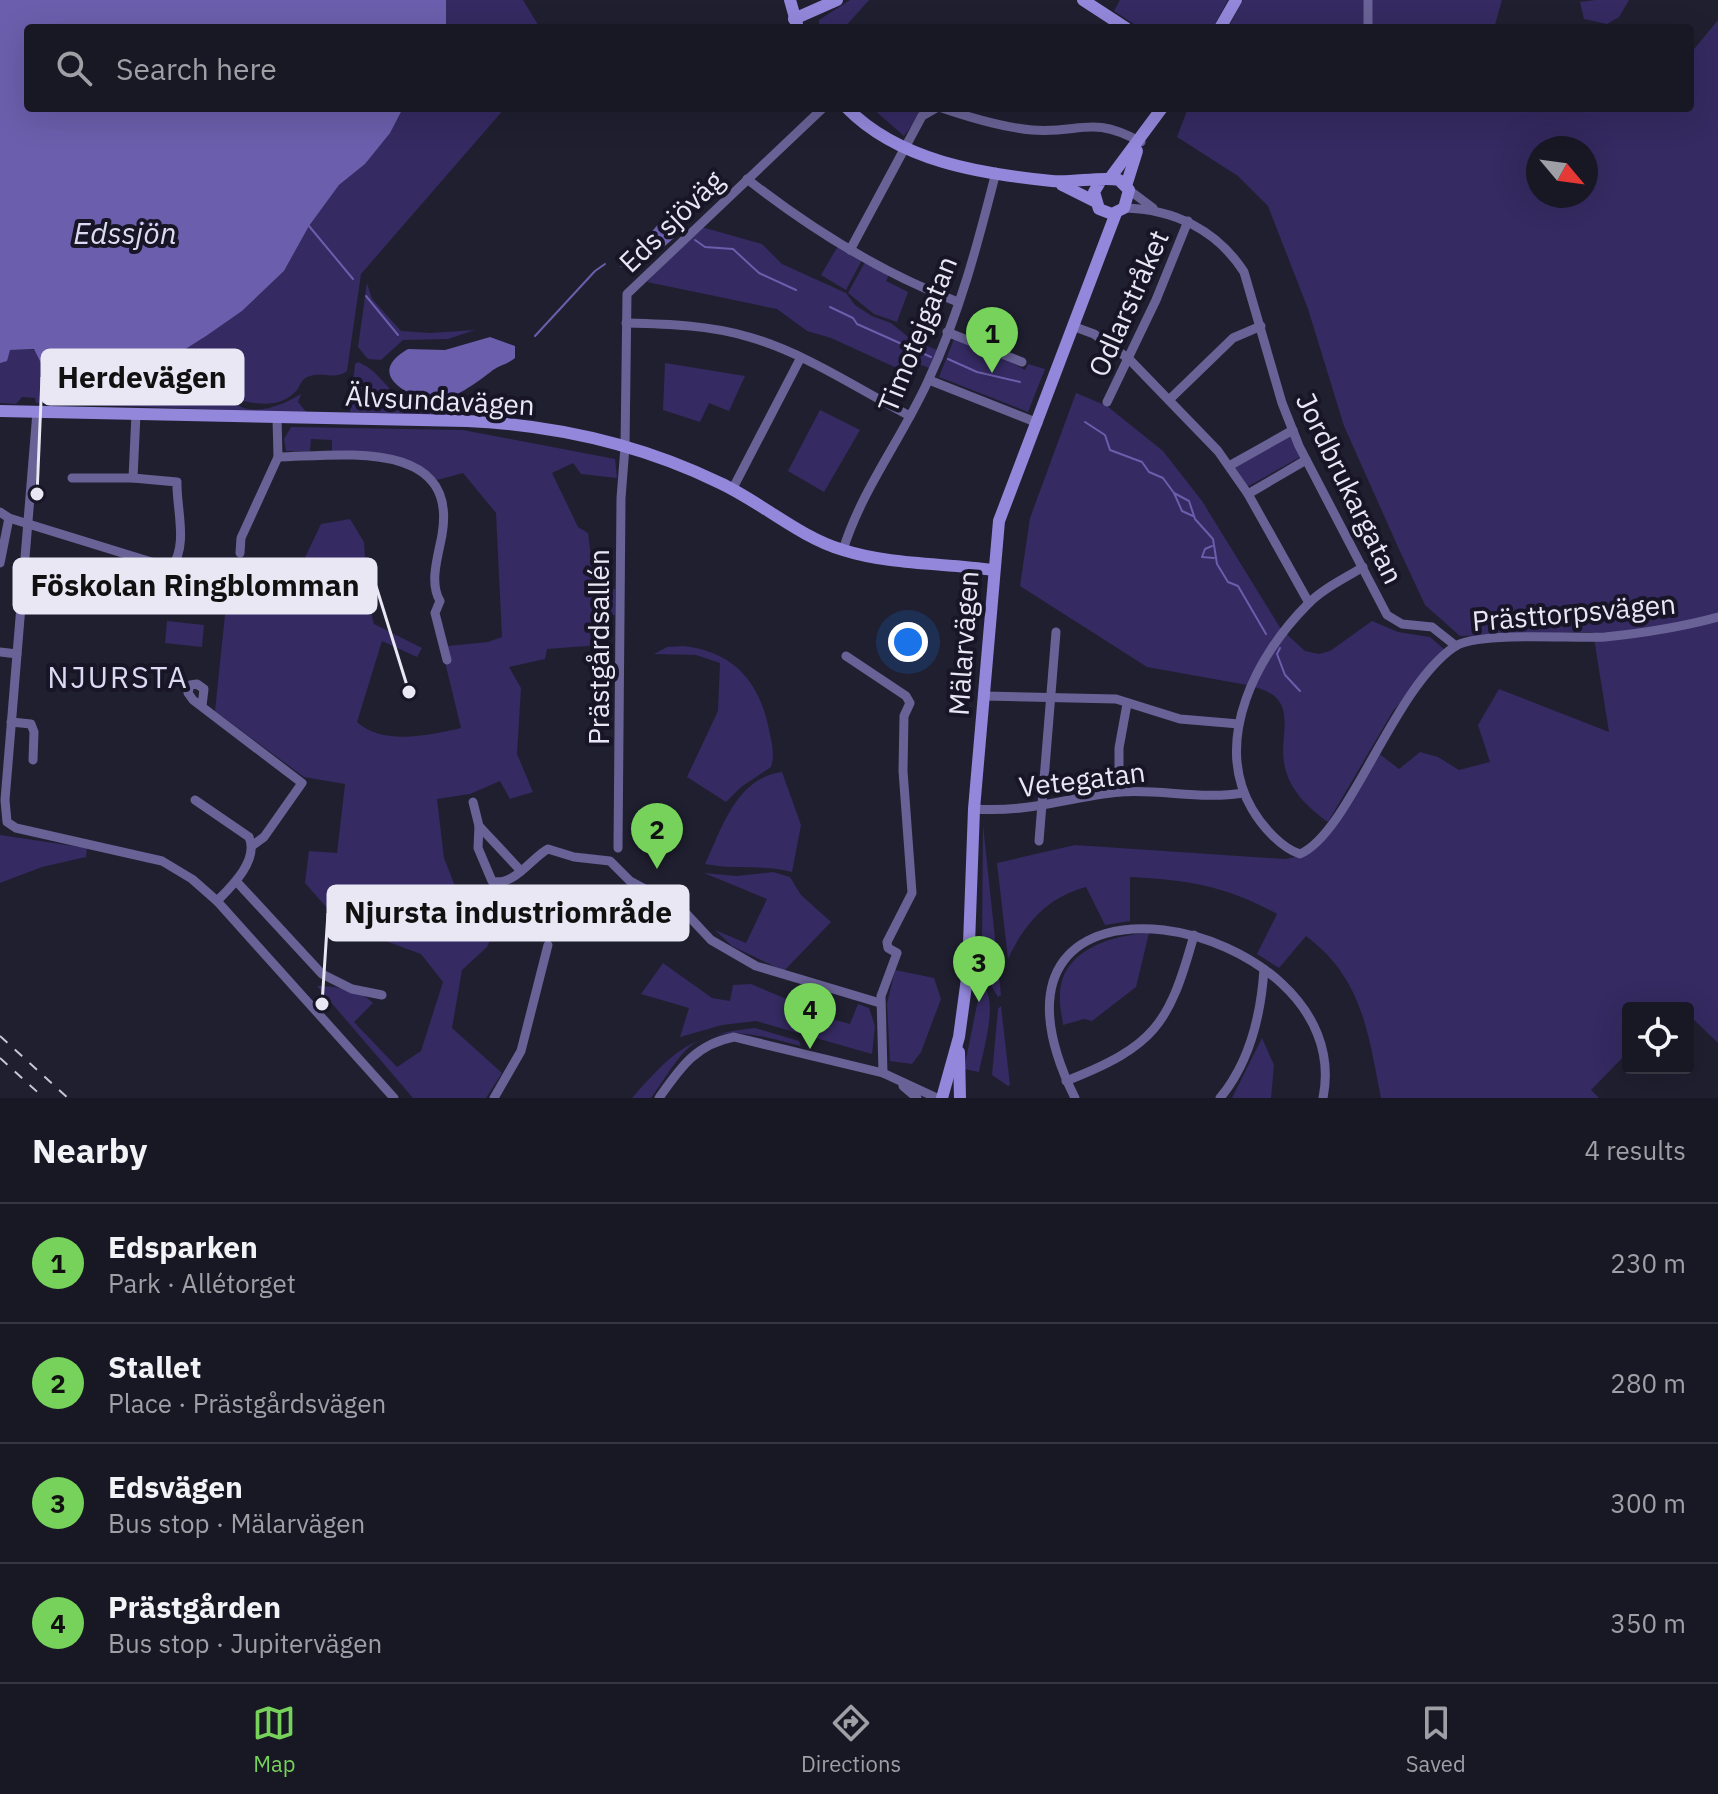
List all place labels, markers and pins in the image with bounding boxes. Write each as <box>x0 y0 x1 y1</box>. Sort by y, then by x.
pin: 1 <box>966 307 1018 373</box>
callout: Herdevägen <box>42 350 243 404</box>
callout: Föskolan Ringblomman <box>14 559 376 613</box>
pin: 2 <box>631 803 683 869</box>
callout: Njursta industriområde <box>328 886 688 940</box>
pin: 3 <box>953 936 1005 1002</box>
pin: 4 <box>784 983 836 1049</box>

